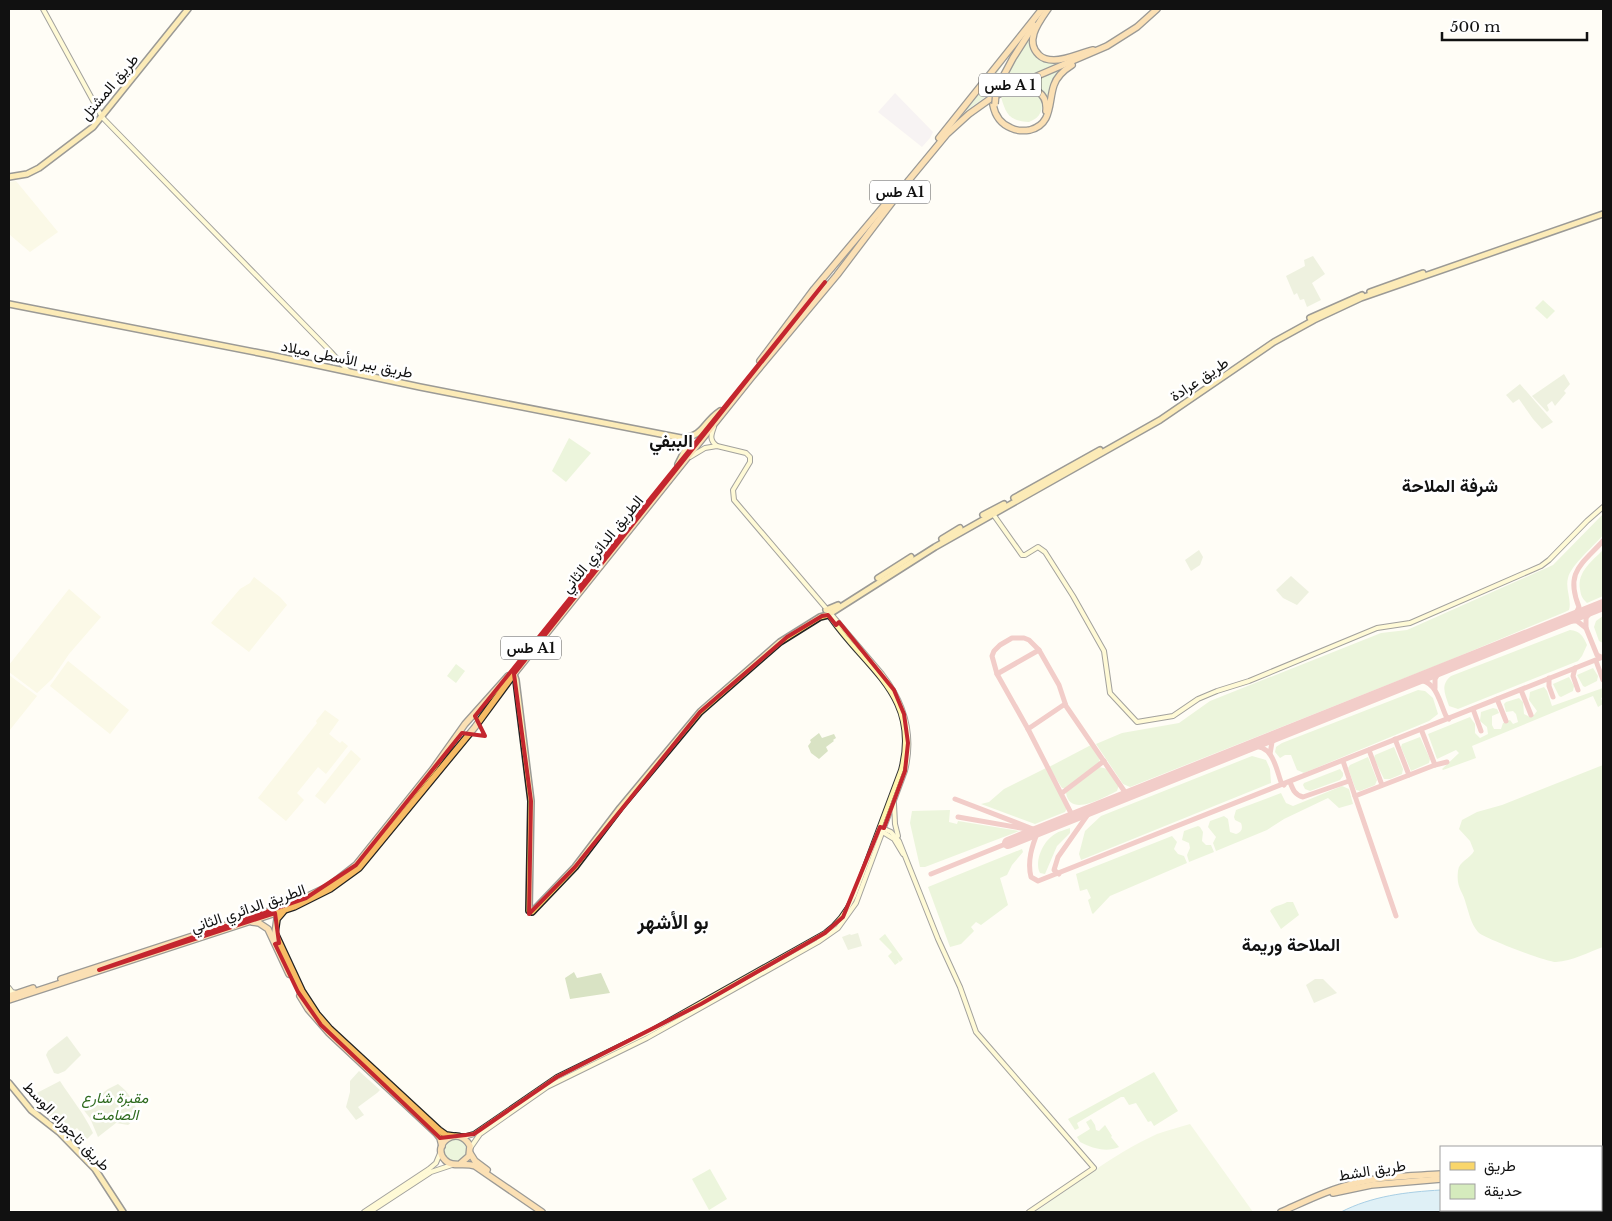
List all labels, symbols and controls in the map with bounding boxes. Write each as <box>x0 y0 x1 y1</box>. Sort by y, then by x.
scale bar <box>1442 10 1587 42</box>
text: 500 m <box>1450 17 1500 36</box>
street label: طريق المشتل <box>76 50 143 125</box>
road number: طس A 1 <box>979 74 1041 96</box>
road number: طس A1 <box>870 180 930 203</box>
street label: طريق بير الأسطى ميلاد <box>279 336 415 383</box>
street label: طريق عرادة <box>1166 352 1233 406</box>
district label: البيفي <box>649 430 693 456</box>
district label: شرفة الملاحة <box>1402 475 1498 497</box>
street label: الطريق الدائري الثاني <box>557 491 650 599</box>
road number: طس A1 <box>501 636 561 660</box>
street label: الطريق الدائري الثاني <box>188 879 309 940</box>
district label: بو الأشهر <box>636 910 709 935</box>
district label: الملاحة وريمة <box>1242 934 1340 956</box>
street label: طريق تاجوراء الوسط <box>19 1077 115 1176</box>
park label: مقبرة شارع الصامت <box>82 1088 149 1124</box>
legend <box>1440 1146 1602 1211</box>
street label: طريق الشط <box>1337 1155 1407 1186</box>
text: طريق <box>1484 1156 1516 1176</box>
text: حديقة <box>1484 1181 1522 1200</box>

